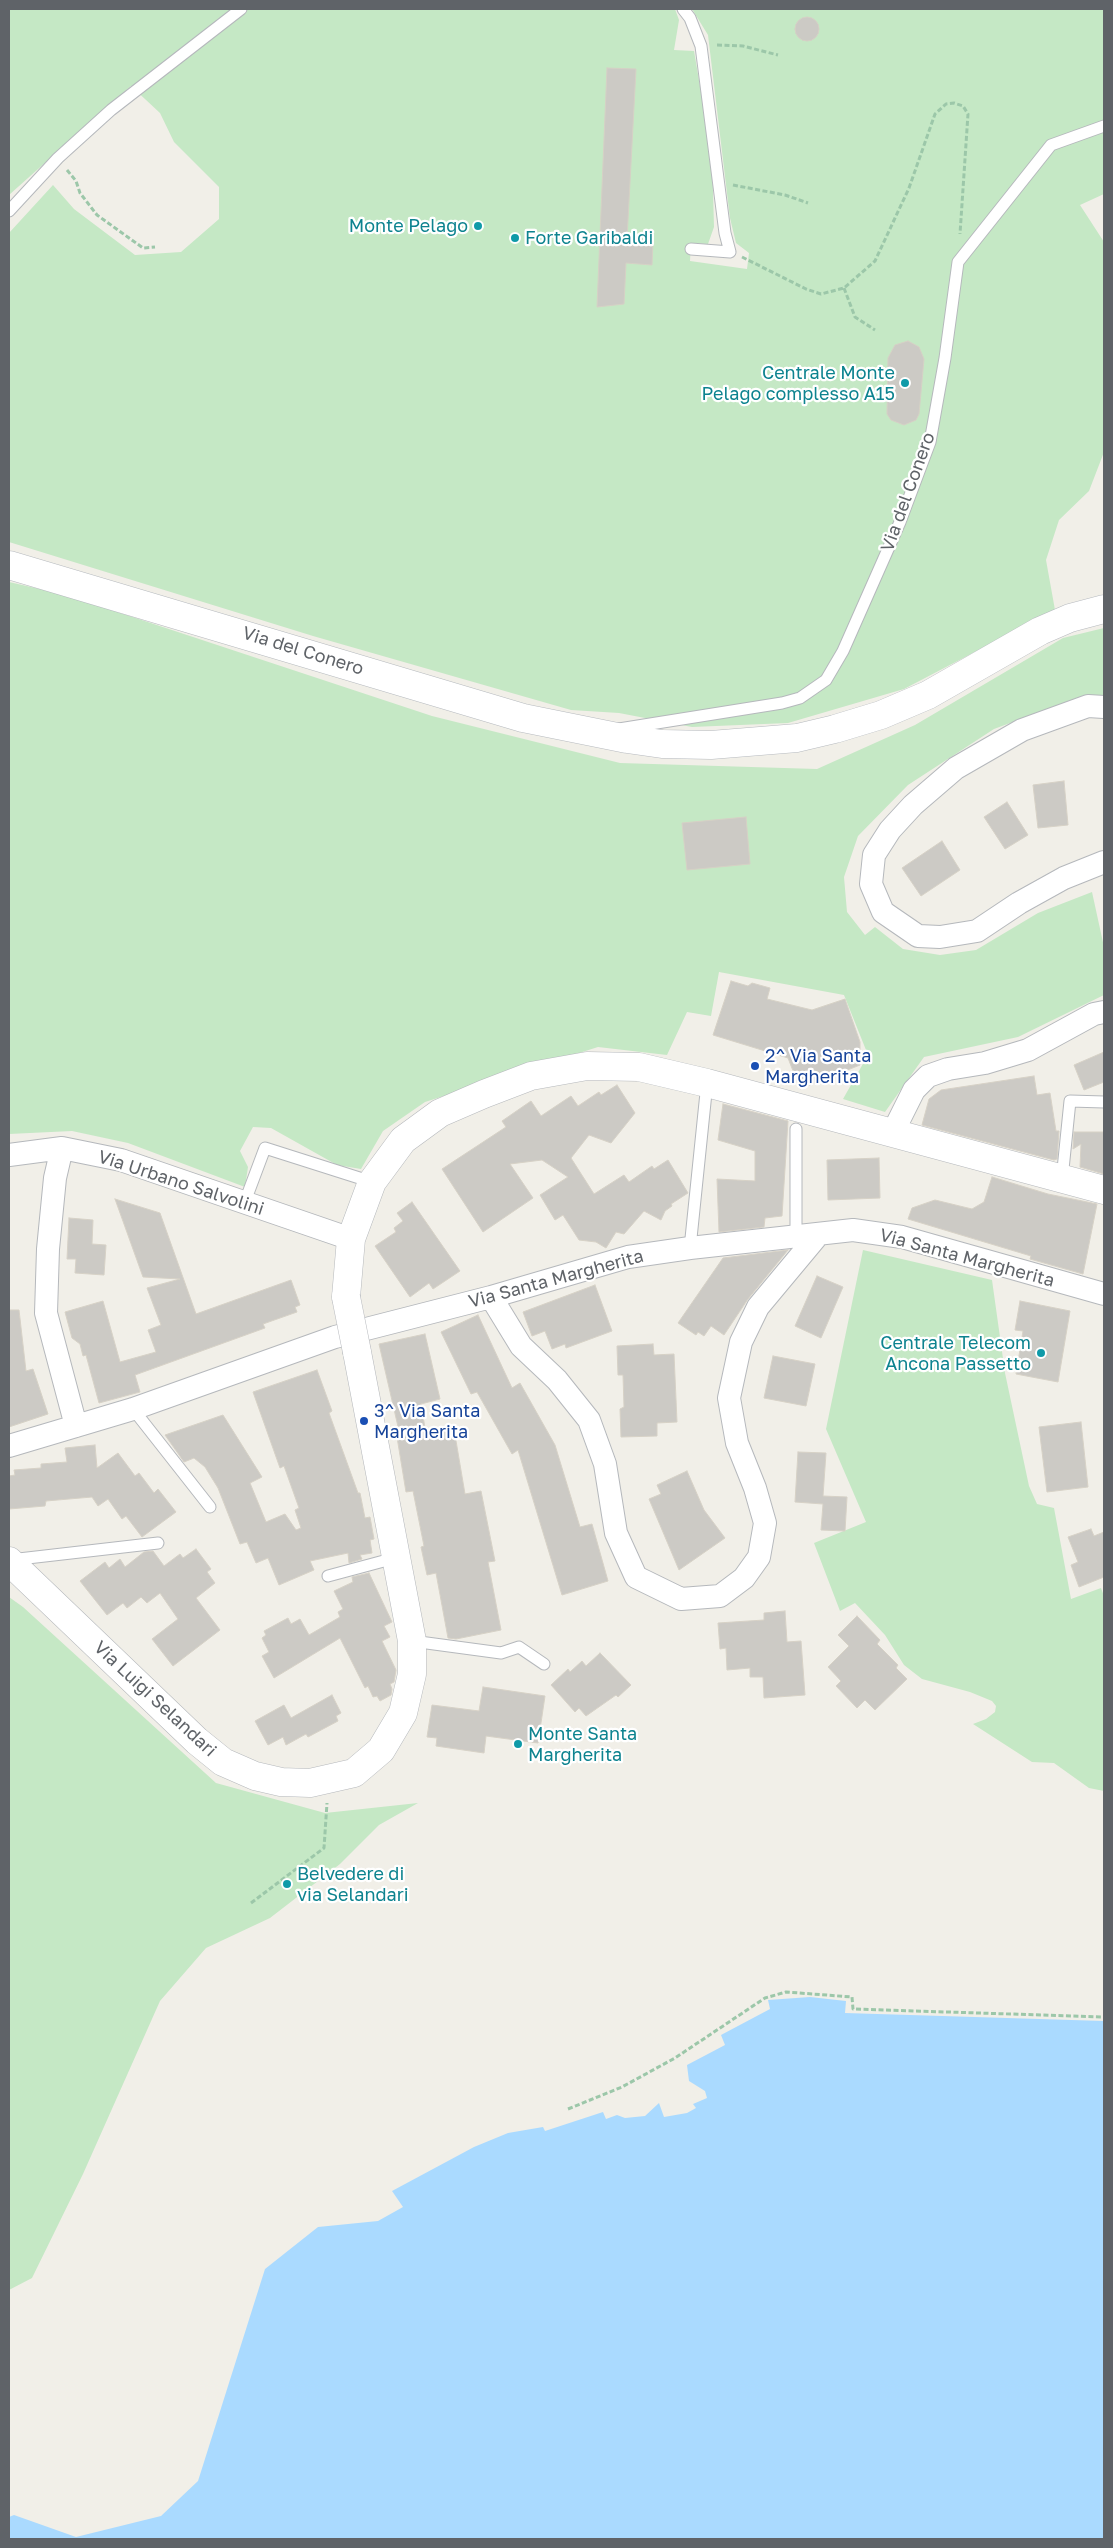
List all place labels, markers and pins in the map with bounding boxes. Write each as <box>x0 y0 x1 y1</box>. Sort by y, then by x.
place label: Monte Pelago <box>349 215 468 237</box>
marker: Monte Pelago <box>472 220 484 232</box>
place label: Forte Garibaldi <box>525 227 653 249</box>
marker: Forte Garibaldi <box>509 232 521 244</box>
place label: Centrale Monte Pelago complesso A15 <box>701 362 895 404</box>
marker: Centrale Monte Pelago complesso A15 <box>899 377 911 389</box>
place label: 2^ Via Santa Margherita <box>765 1045 871 1088</box>
marker: 2^ Via Santa Margherita <box>749 1060 761 1072</box>
place label: Centrale Telecom Ancona Passetto <box>880 1332 1031 1375</box>
marker: Centrale Telecom Ancona Passetto <box>1035 1347 1047 1359</box>
place label: 3^ Via Santa Margherita <box>374 1400 480 1442</box>
marker: 3^ Via Santa Margherita <box>358 1415 370 1427</box>
place label: Monte Santa Margherita <box>528 1723 637 1766</box>
marker: Monte Santa Margherita <box>512 1738 524 1750</box>
place label: Belvedere di via Selandari <box>297 1863 409 1906</box>
marker: Belvedere di via Selandari <box>281 1878 293 1890</box>

